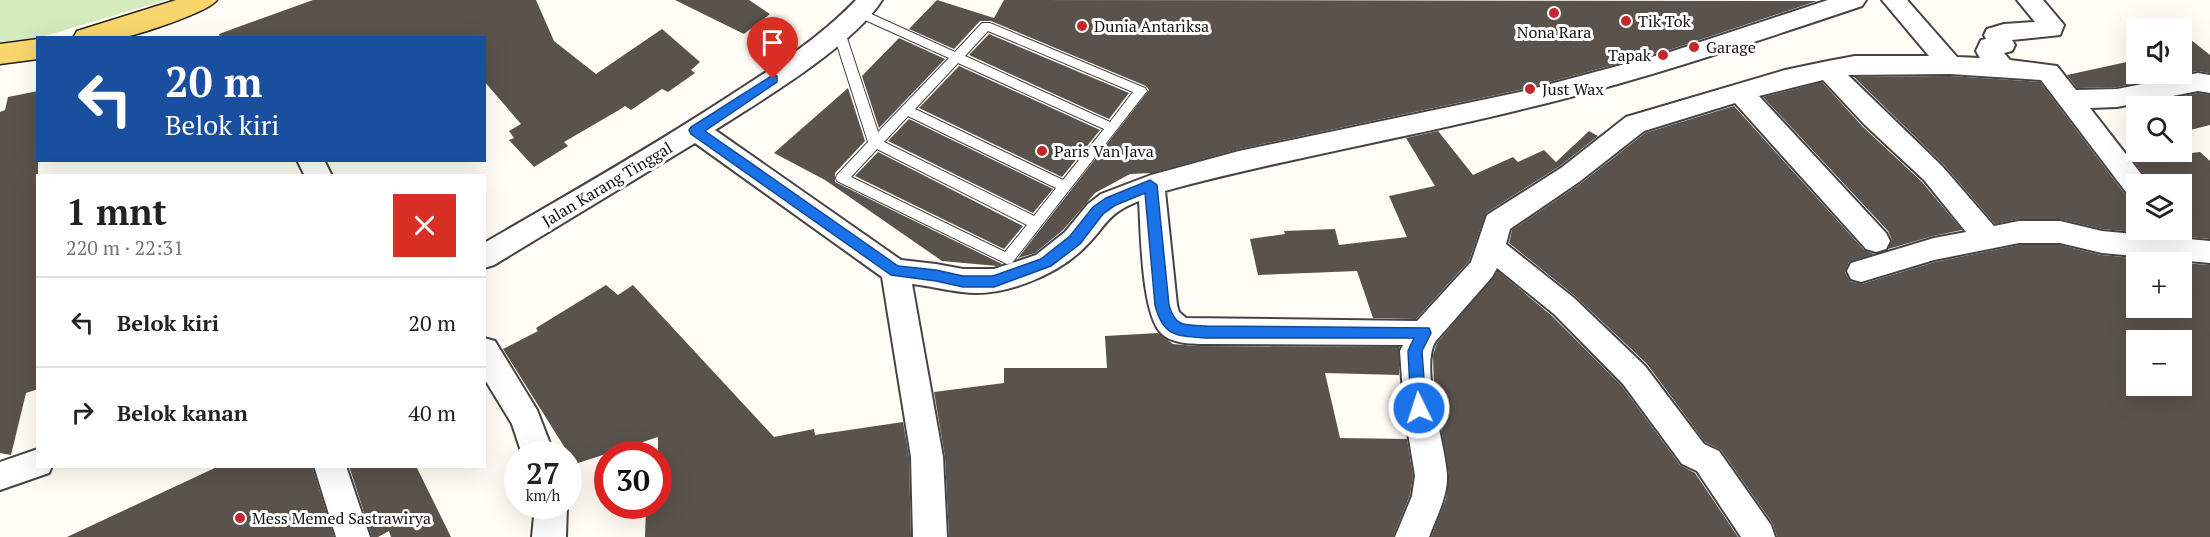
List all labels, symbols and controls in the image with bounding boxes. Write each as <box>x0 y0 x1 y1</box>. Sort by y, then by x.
marker: Nona Rara <box>1547 6 1561 20</box>
place label: Tik Tok <box>1638 10 1692 32</box>
marker: Tik Tok <box>1619 14 1633 28</box>
place label: Dunia Antariksa <box>1094 15 1209 37</box>
pin <box>747 17 798 79</box>
map controls <box>2126 18 2192 396</box>
button: sound <box>2126 18 2192 84</box>
marker: Dunia Antariksa <box>1075 19 1089 33</box>
place label: Nona Rara <box>1517 21 1591 43</box>
icon: arrive <box>756 26 789 59</box>
place label: Garage <box>1706 36 1756 58</box>
marker: Garage <box>1687 40 1701 54</box>
place label: Tapak <box>1608 44 1652 66</box>
marker: Tapak <box>1656 48 1670 62</box>
text: 20 m <box>165 53 263 109</box>
icon: left <box>66 60 144 138</box>
place label: Just Wax <box>1542 78 1604 100</box>
marker: Just Wax <box>1523 82 1537 96</box>
button: search <box>2126 96 2192 162</box>
text: Belok kiri <box>165 107 279 143</box>
street label: Jalan Karang Tinggal <box>538 136 676 232</box>
place label: Paris Van Java <box>1054 140 1154 162</box>
marker: Paris Van Java <box>1035 144 1049 158</box>
button: layers <box>2126 174 2192 240</box>
text: 1 mnt <box>66 188 167 235</box>
button: close <box>393 194 456 257</box>
text: 220 m · 22:31 <box>66 234 184 261</box>
button: + <box>2126 252 2192 318</box>
icon: left <box>66 306 99 339</box>
text: Belok kiri <box>117 308 219 337</box>
text: 20 m <box>408 308 456 337</box>
button: − <box>2126 330 2192 396</box>
position arrow <box>1387 376 1451 440</box>
icon: right <box>66 396 99 429</box>
text: Belok kanan <box>117 398 248 427</box>
text: 40 m <box>408 398 456 427</box>
speed limit sign: 30 <box>594 441 672 519</box>
text: 27 <box>526 453 560 493</box>
text: km/h <box>526 485 560 505</box>
place label: Mess Memed Sastrawirya <box>252 507 431 529</box>
marker: Mess Memed Sastrawirya <box>233 511 247 525</box>

